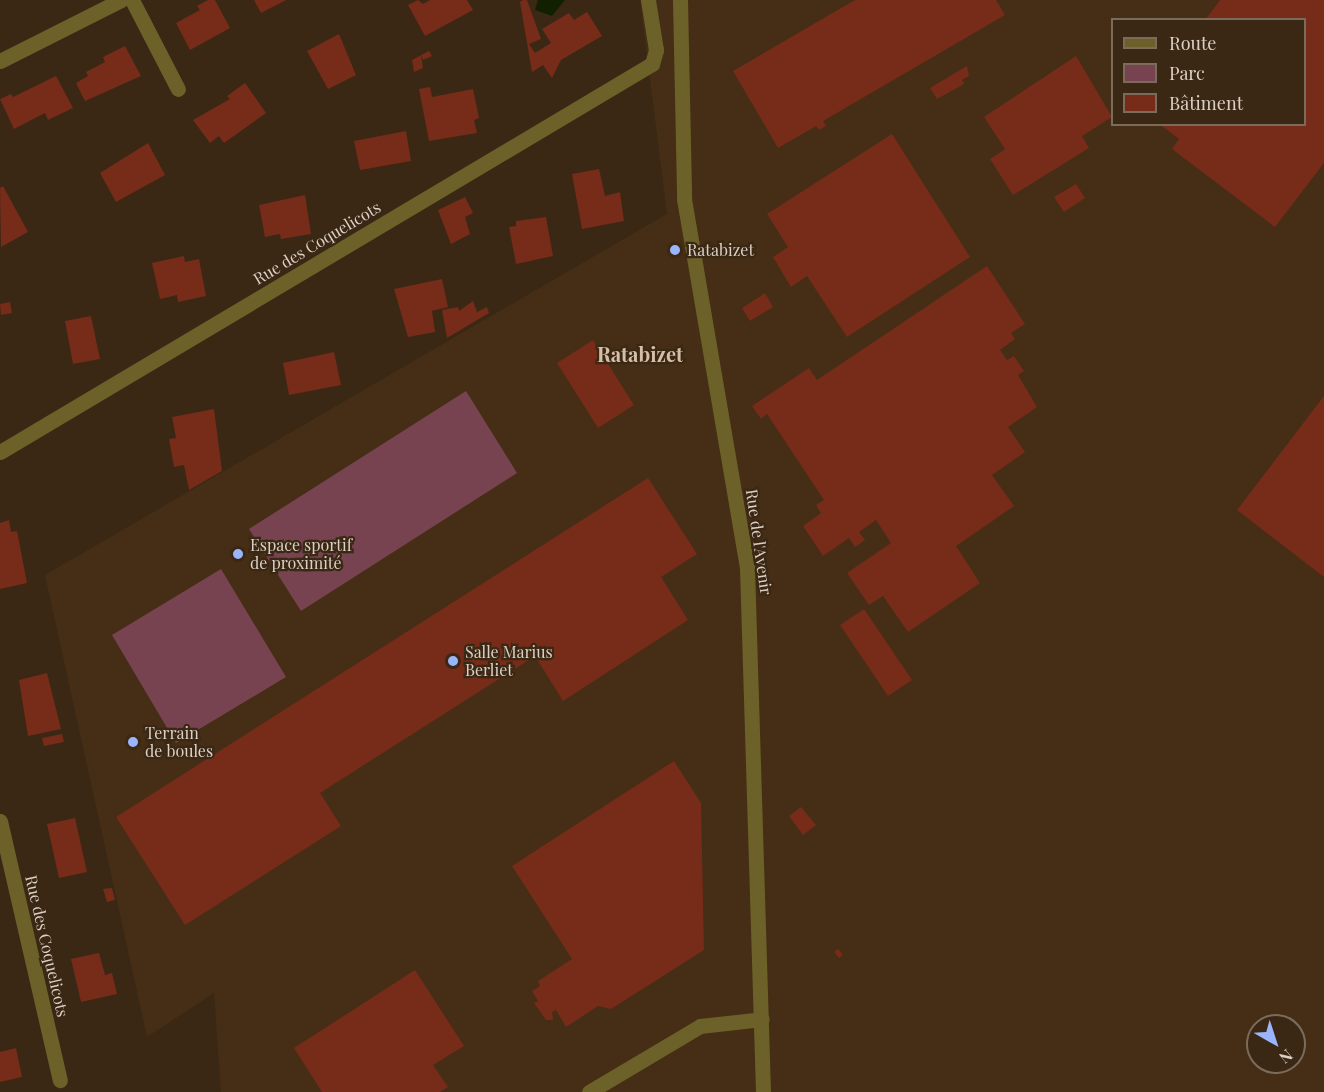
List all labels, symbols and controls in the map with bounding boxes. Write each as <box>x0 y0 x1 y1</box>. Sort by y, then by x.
legend <box>1111 18 1306 126</box>
text: Route <box>1169 31 1216 55</box>
text: Parc <box>1169 61 1205 85</box>
text: Bâtiment <box>1169 91 1243 115</box>
street label: Rue des Coquelicots <box>250 197 384 289</box>
place label: Ratabizet <box>687 240 754 260</box>
marker: Ratabizet <box>668 243 682 257</box>
district label: Ratabizet <box>597 341 683 365</box>
street label: Rue de l'Avenir <box>742 488 776 596</box>
place label: Espace sportif de proximité <box>250 535 352 573</box>
marker: Espace sportif de proximité <box>231 547 245 561</box>
place label: Salle Marius Berliet <box>465 642 553 680</box>
marker: Salle Marius Berliet <box>446 654 460 668</box>
place label: Terrain de boules <box>145 723 213 761</box>
marker: Terrain de boules <box>126 735 140 749</box>
street label: Rue des Coquelicots <box>21 873 73 1019</box>
north arrow <box>1246 1014 1306 1074</box>
text: N <box>1275 1045 1297 1069</box>

